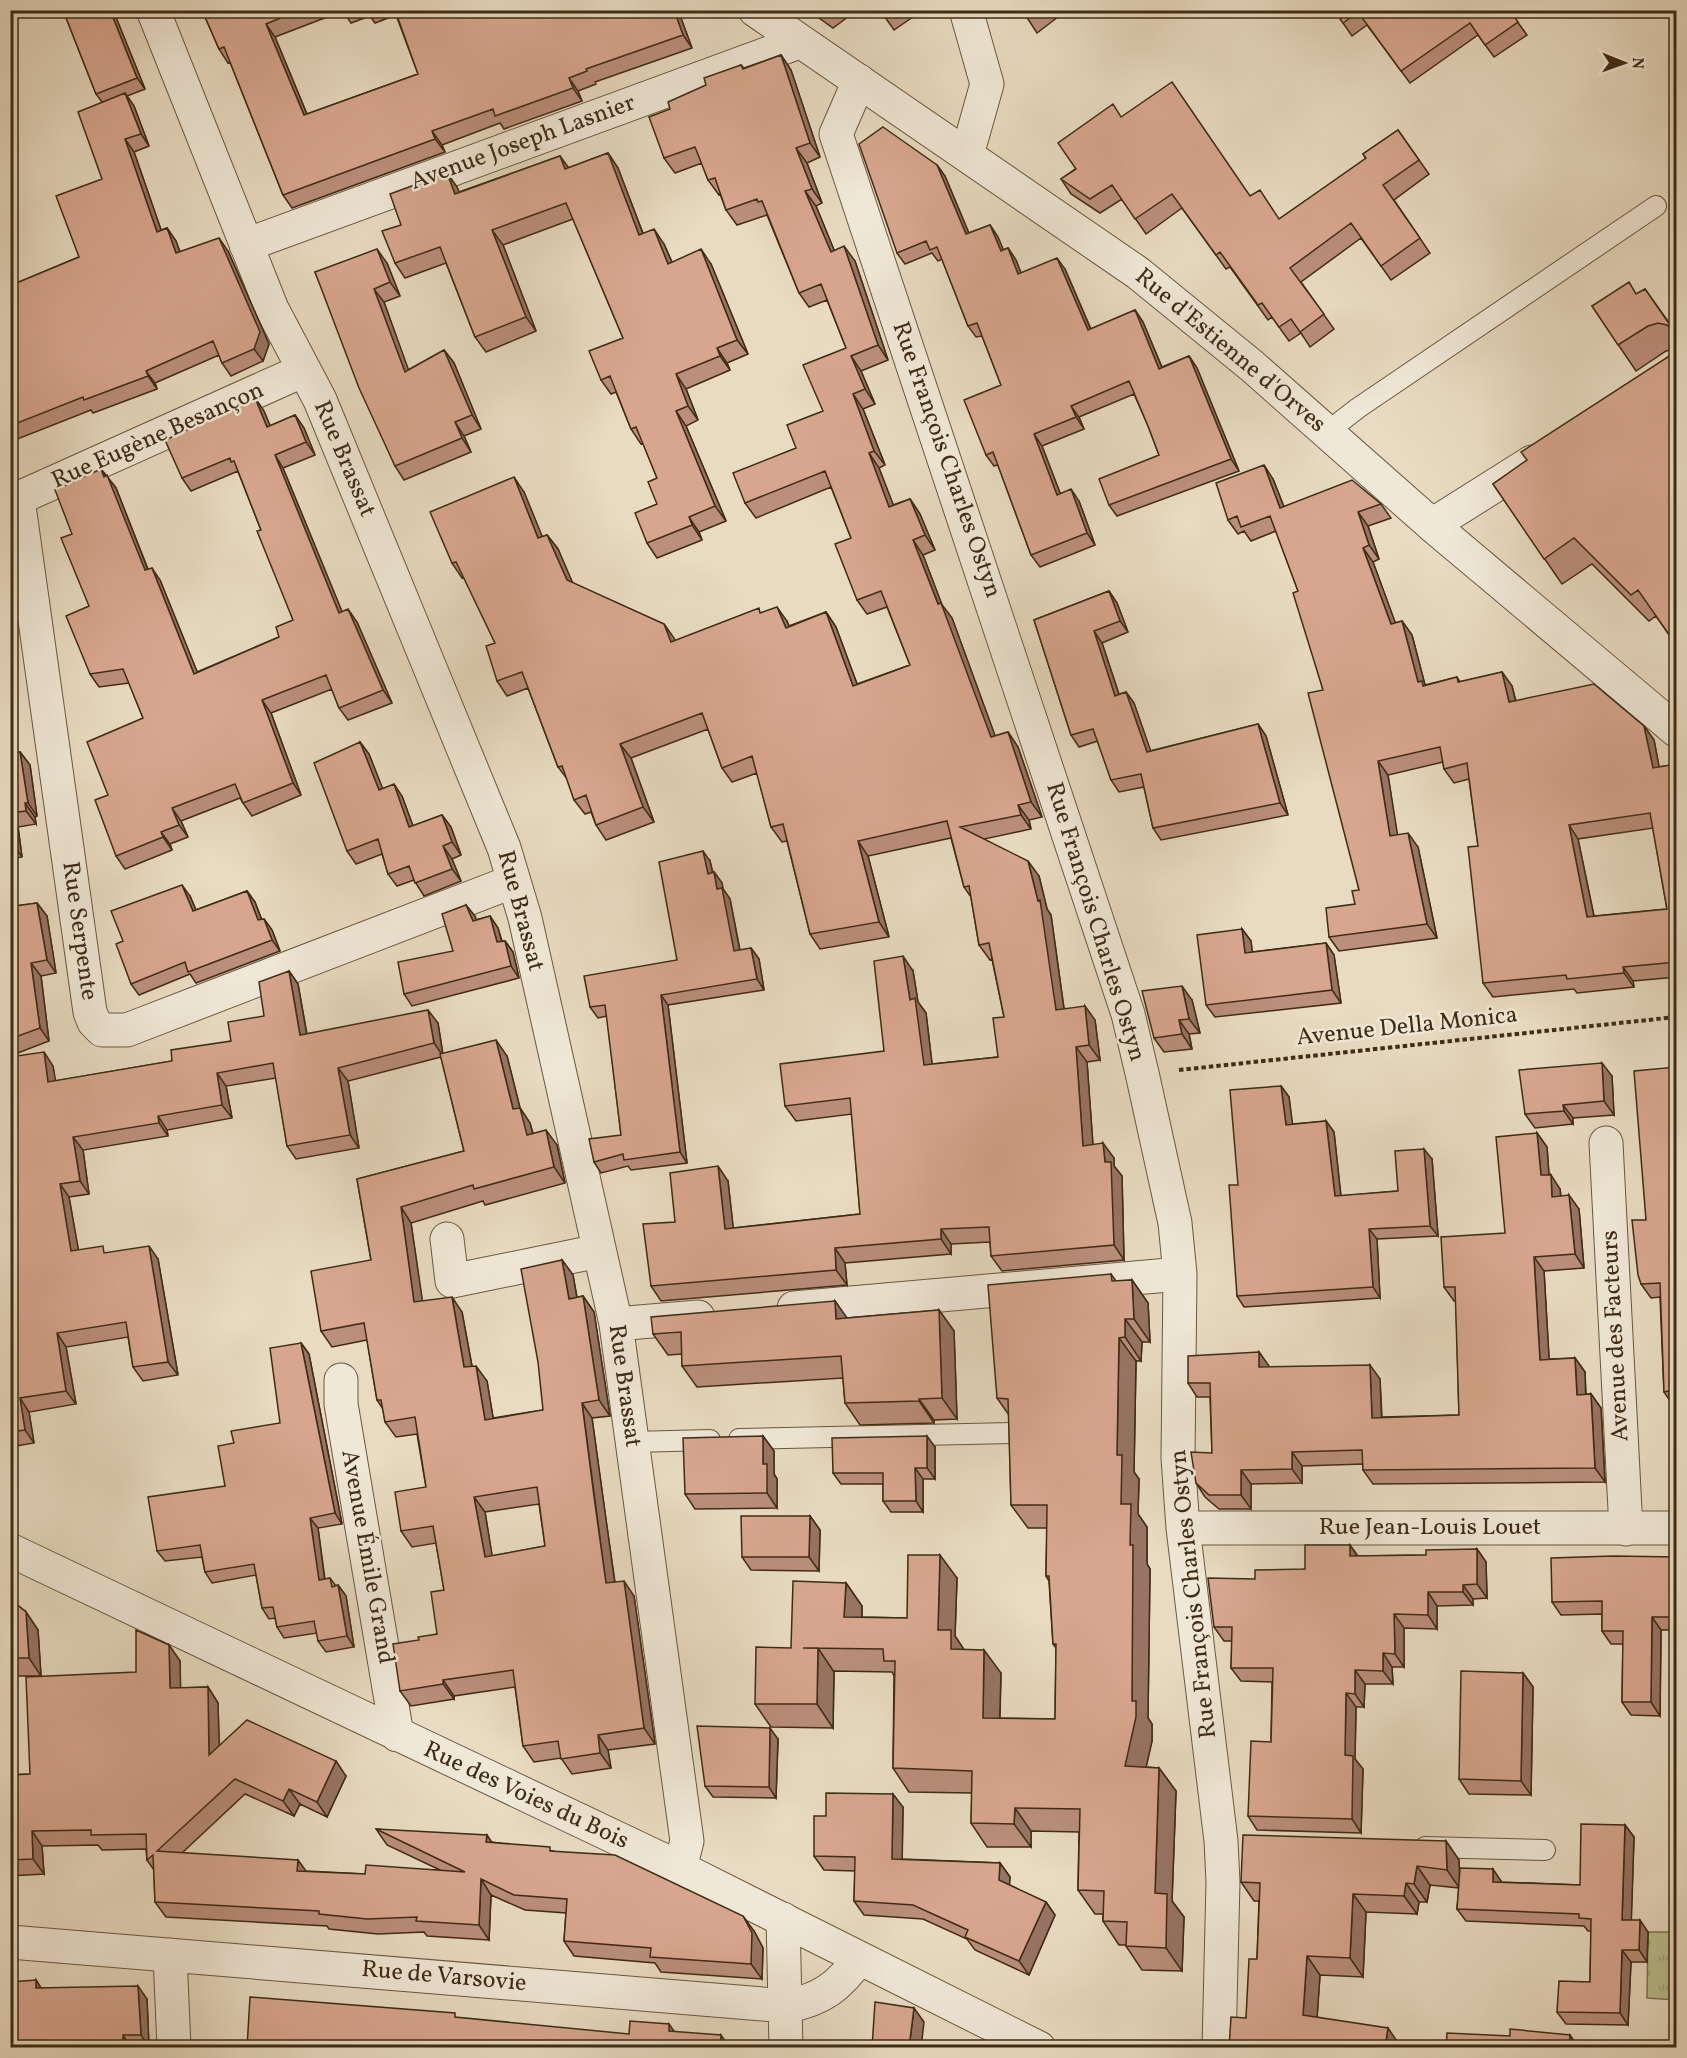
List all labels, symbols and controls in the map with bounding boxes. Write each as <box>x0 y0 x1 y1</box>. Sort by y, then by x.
north arrow <box>1594 33 1654 93</box>
text: N <box>1626 57 1648 70</box>
street label: Avenue Joseph Lasnier <box>406 87 640 199</box>
street label: Rue d'Estienne d'Orves <box>1127 261 1333 441</box>
street label: Rue François Charles Ostyn <box>883 317 1009 603</box>
street label: Rue Eugène Besançon <box>47 374 269 498</box>
street label: Rue Brassat <box>304 395 384 523</box>
street label: Rue François Charles Ostyn <box>1036 778 1154 1066</box>
street label: Rue Brassat <box>488 847 552 975</box>
street label: Rue Serpente <box>52 859 106 1003</box>
street label: Avenue Della Monica <box>1295 998 1519 1056</box>
street label: Avenue des Facteurs <box>1593 1229 1639 1443</box>
street label: Rue Brassat <box>599 1322 649 1450</box>
street label: Avenue Émile Grand <box>331 1447 403 1667</box>
street label: Rue François Charles Ostyn <box>1162 1448 1226 1740</box>
street label: Rue Jean-Louis Louet <box>1319 1511 1541 1545</box>
street label: Rue des Voies du Bois <box>418 1733 634 1859</box>
street label: Rue de Varsovie <box>360 1953 528 2001</box>

